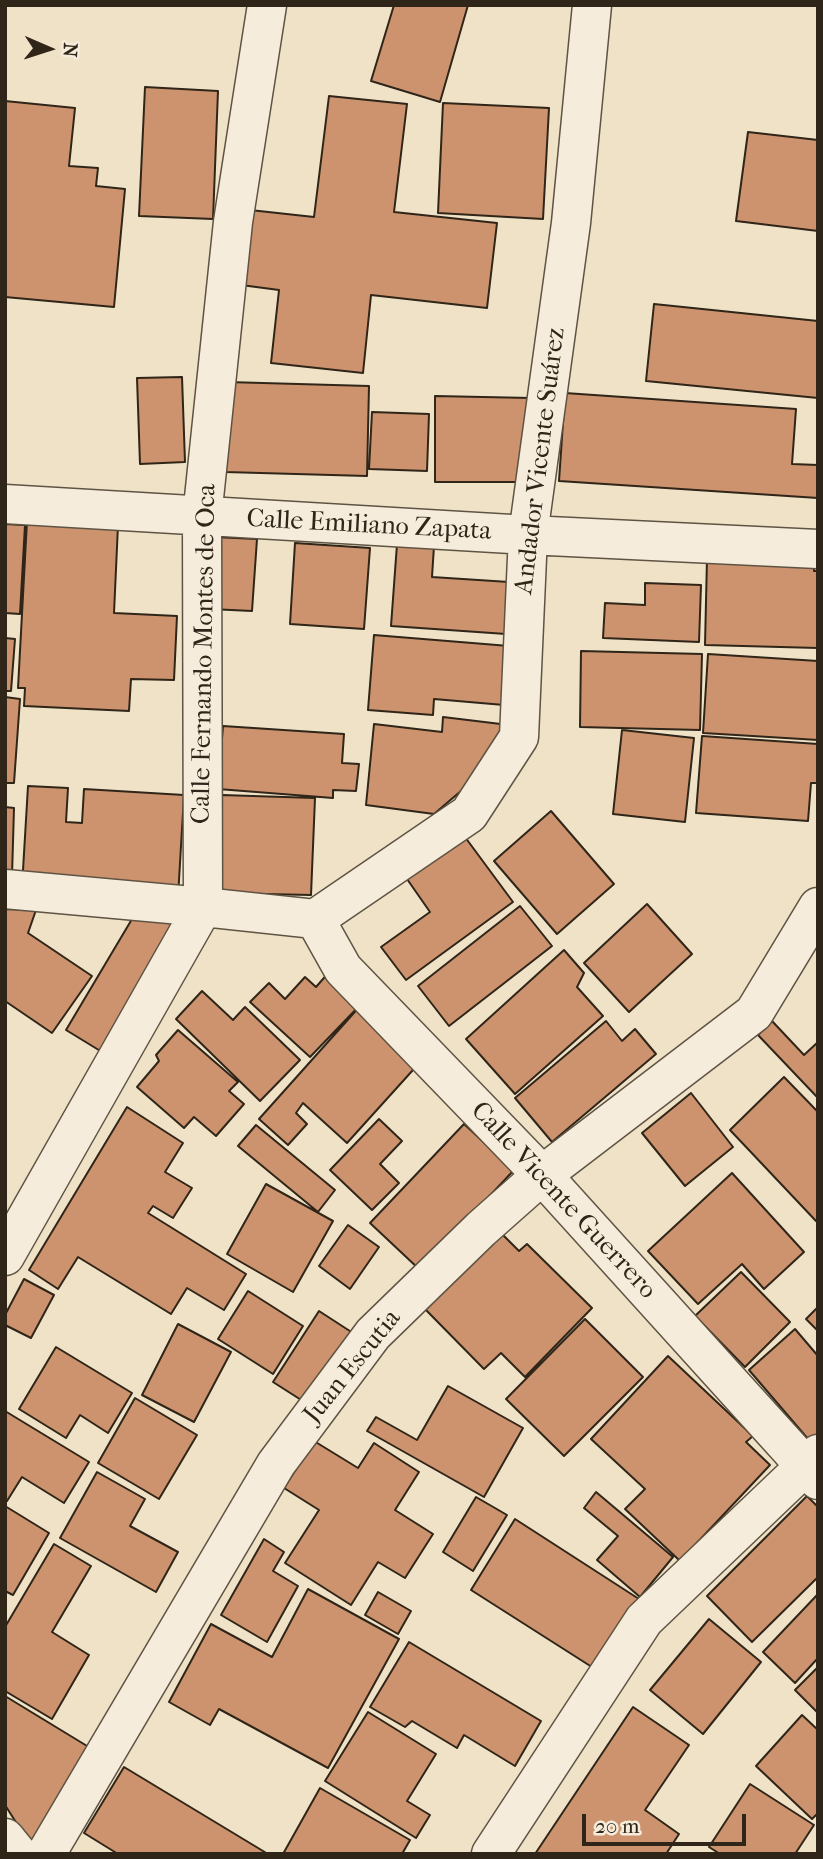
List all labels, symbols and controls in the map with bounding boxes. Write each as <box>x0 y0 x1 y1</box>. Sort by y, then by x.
north arrow <box>14 14 84 84</box>
text: N <box>59 42 81 58</box>
street label: Andador Vicente Suárez <box>509 326 573 596</box>
street label: Calle Fernando Montes de Oca <box>186 484 224 824</box>
street label: Calle Emiliano Zapata <box>246 504 492 548</box>
street label: Calle Vicente Guerrero <box>464 1096 662 1306</box>
street label: Juan Escutia <box>298 1304 408 1430</box>
scale bar <box>585 1800 750 1844</box>
text: 20 m <box>595 1814 639 1838</box>

